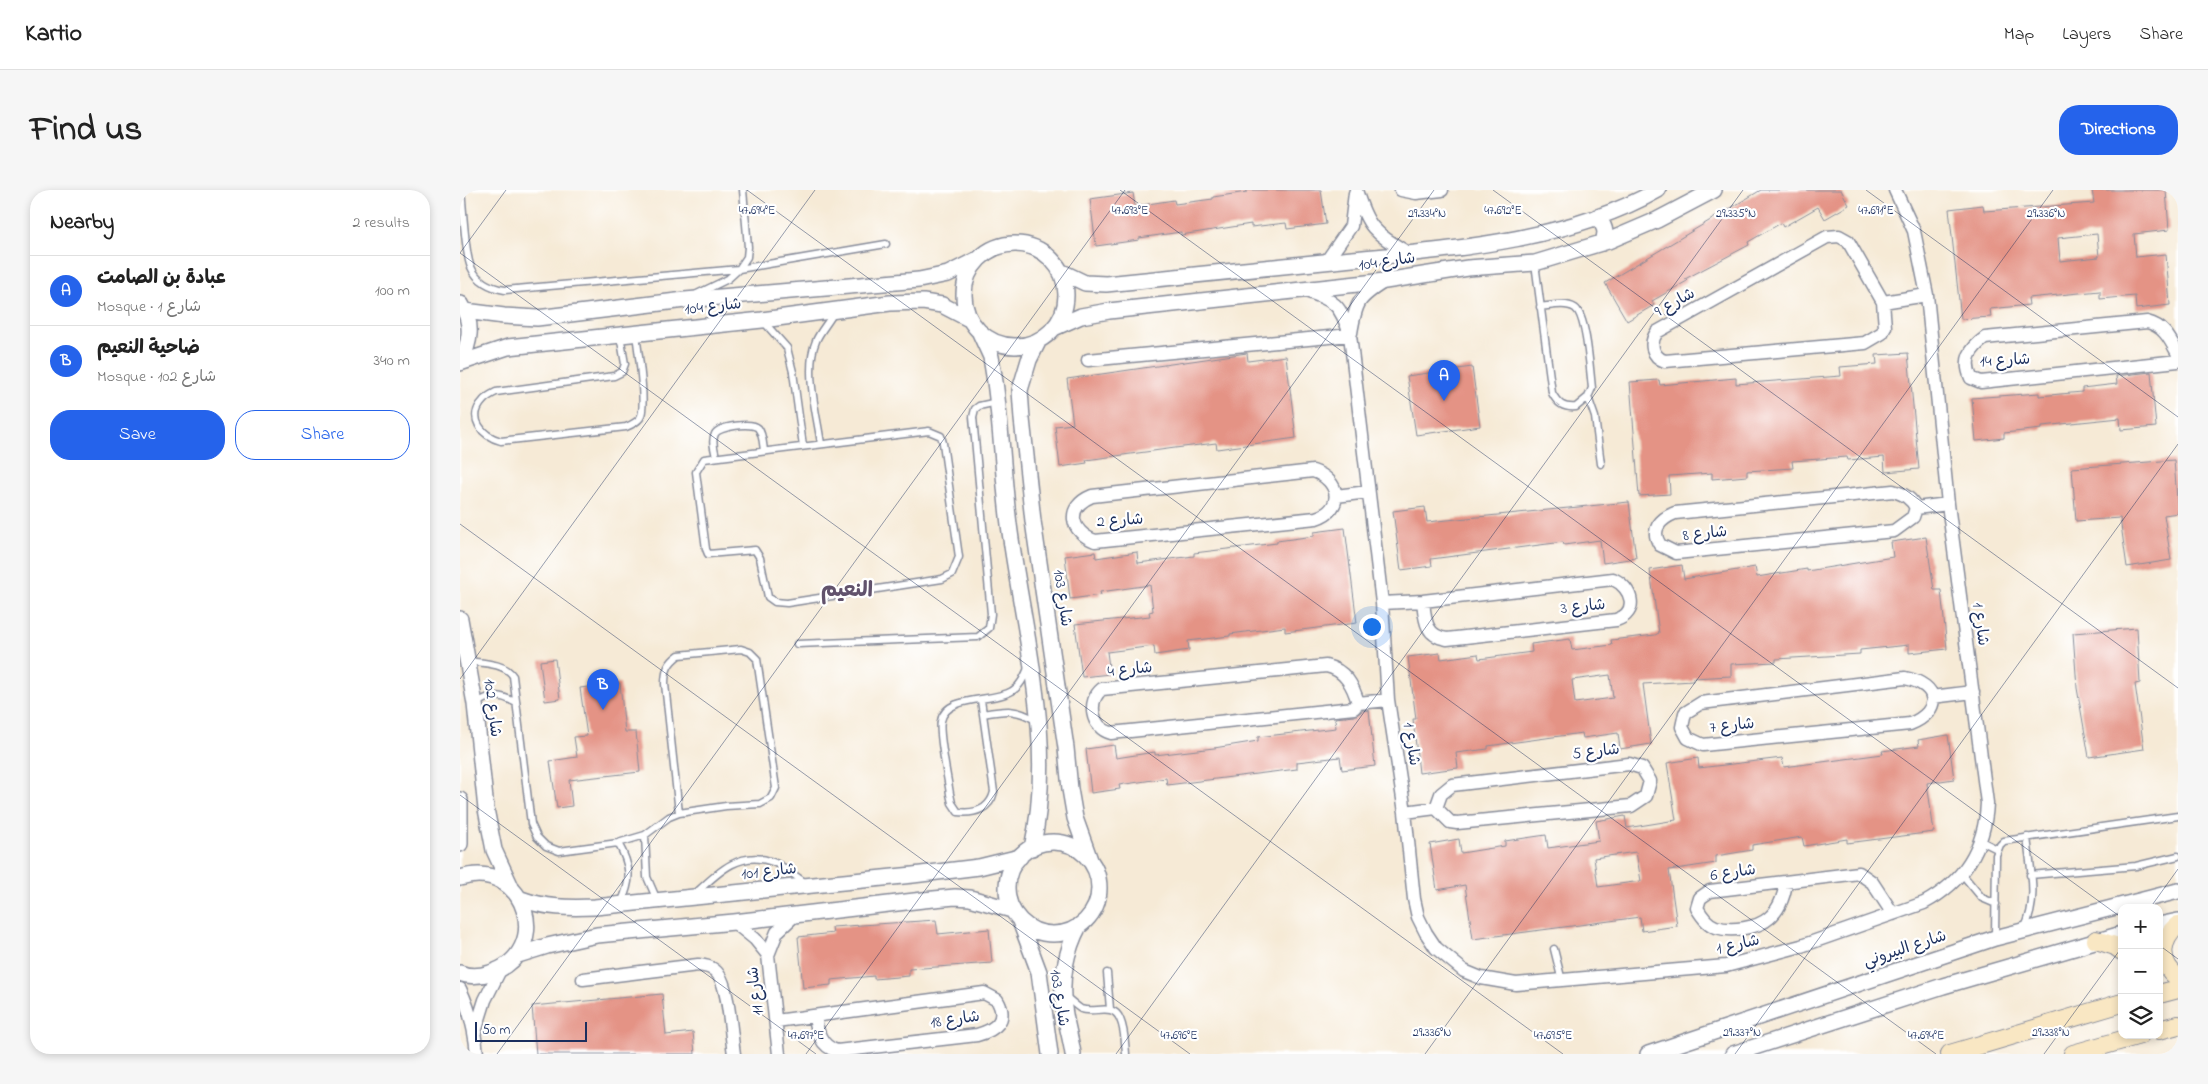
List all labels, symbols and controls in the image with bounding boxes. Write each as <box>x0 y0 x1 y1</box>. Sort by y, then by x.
text: Kartio <box>25 17 82 52</box>
text: Map <box>2004 22 2034 48</box>
text: Layers <box>2062 22 2112 48</box>
text: Share <box>2140 22 2183 48</box>
text: Find us <box>30 105 142 156</box>
button: Directions <box>2059 105 2178 155</box>
text: 47.694°E <box>739 202 775 220</box>
text: 47.693°E <box>1112 202 1148 220</box>
text: 47.692°E <box>1484 202 1522 220</box>
text: 47.691°E <box>1858 202 1894 220</box>
text: 29.334°N <box>1408 205 1446 223</box>
text: 29.335°N <box>1716 205 1756 223</box>
text: 29.336°N <box>2027 205 2065 223</box>
text: Nearby <box>50 208 114 238</box>
text: 2 results <box>352 211 410 235</box>
street label: شارع 104 <box>1357 246 1417 278</box>
text: عبادة بن الصامت <box>97 265 226 292</box>
text: A <box>61 279 71 303</box>
text: 100 m <box>375 279 410 303</box>
street label: شارع 9 <box>1650 282 1700 324</box>
street label: شارع 104 <box>683 292 743 322</box>
text: Mosque · شارع 1 <box>97 295 201 319</box>
text: ضاحية النعيم <box>97 335 200 362</box>
street label: شارع 14 <box>1979 348 2031 374</box>
text: B <box>61 349 71 373</box>
text: 340 m <box>373 349 410 373</box>
pin: A <box>1428 360 1460 401</box>
text: Mosque · شارع 102 <box>97 365 216 389</box>
button: Save <box>50 410 225 460</box>
button: Share <box>235 410 410 460</box>
street label: شارع 2 <box>1096 507 1144 535</box>
street label: شارع 8 <box>1682 520 1728 548</box>
street label: شارع 103 <box>1046 568 1078 628</box>
district label: النعيم <box>821 576 873 606</box>
street label: شارع 3 <box>1559 593 1607 621</box>
street label: شارع 1 <box>1965 601 1995 647</box>
your location <box>1359 614 1385 640</box>
street label: شارع 4 <box>1106 656 1154 684</box>
pin: B <box>587 669 619 710</box>
street label: شارع 102 <box>477 677 507 739</box>
street label: شارع 7 <box>1708 712 1756 740</box>
street label: شارع 1 <box>1396 721 1426 767</box>
street label: شارع 5 <box>1571 738 1621 766</box>
street label: شارع 101 <box>740 857 798 887</box>
street label: شارع 6 <box>1709 858 1757 888</box>
map controls <box>2118 904 2163 1039</box>
button: + <box>2118 904 2163 949</box>
street label: شارع البيروني <box>1860 924 1950 975</box>
street label: شارع 1 <box>1714 928 1762 962</box>
button: − <box>2118 949 2163 994</box>
street label: شارع 11 <box>741 965 771 1017</box>
street label: شارع 103 <box>1043 968 1075 1028</box>
button: layers <box>2118 994 2163 1039</box>
street label: شارع 18 <box>929 1005 981 1035</box>
scale bar <box>475 1019 588 1042</box>
text: 50 m <box>482 1020 510 1041</box>
text: 29.336°N <box>1413 1024 1451 1042</box>
text: 29.337°N <box>1723 1024 1761 1042</box>
text: 29.338°N <box>2032 1024 2070 1042</box>
text: 47.697°E <box>788 1027 824 1045</box>
text: 47.696°E <box>1161 1027 1198 1045</box>
text: 47.695°E <box>1534 1027 1572 1045</box>
text: 47.694°E <box>1908 1027 1944 1045</box>

